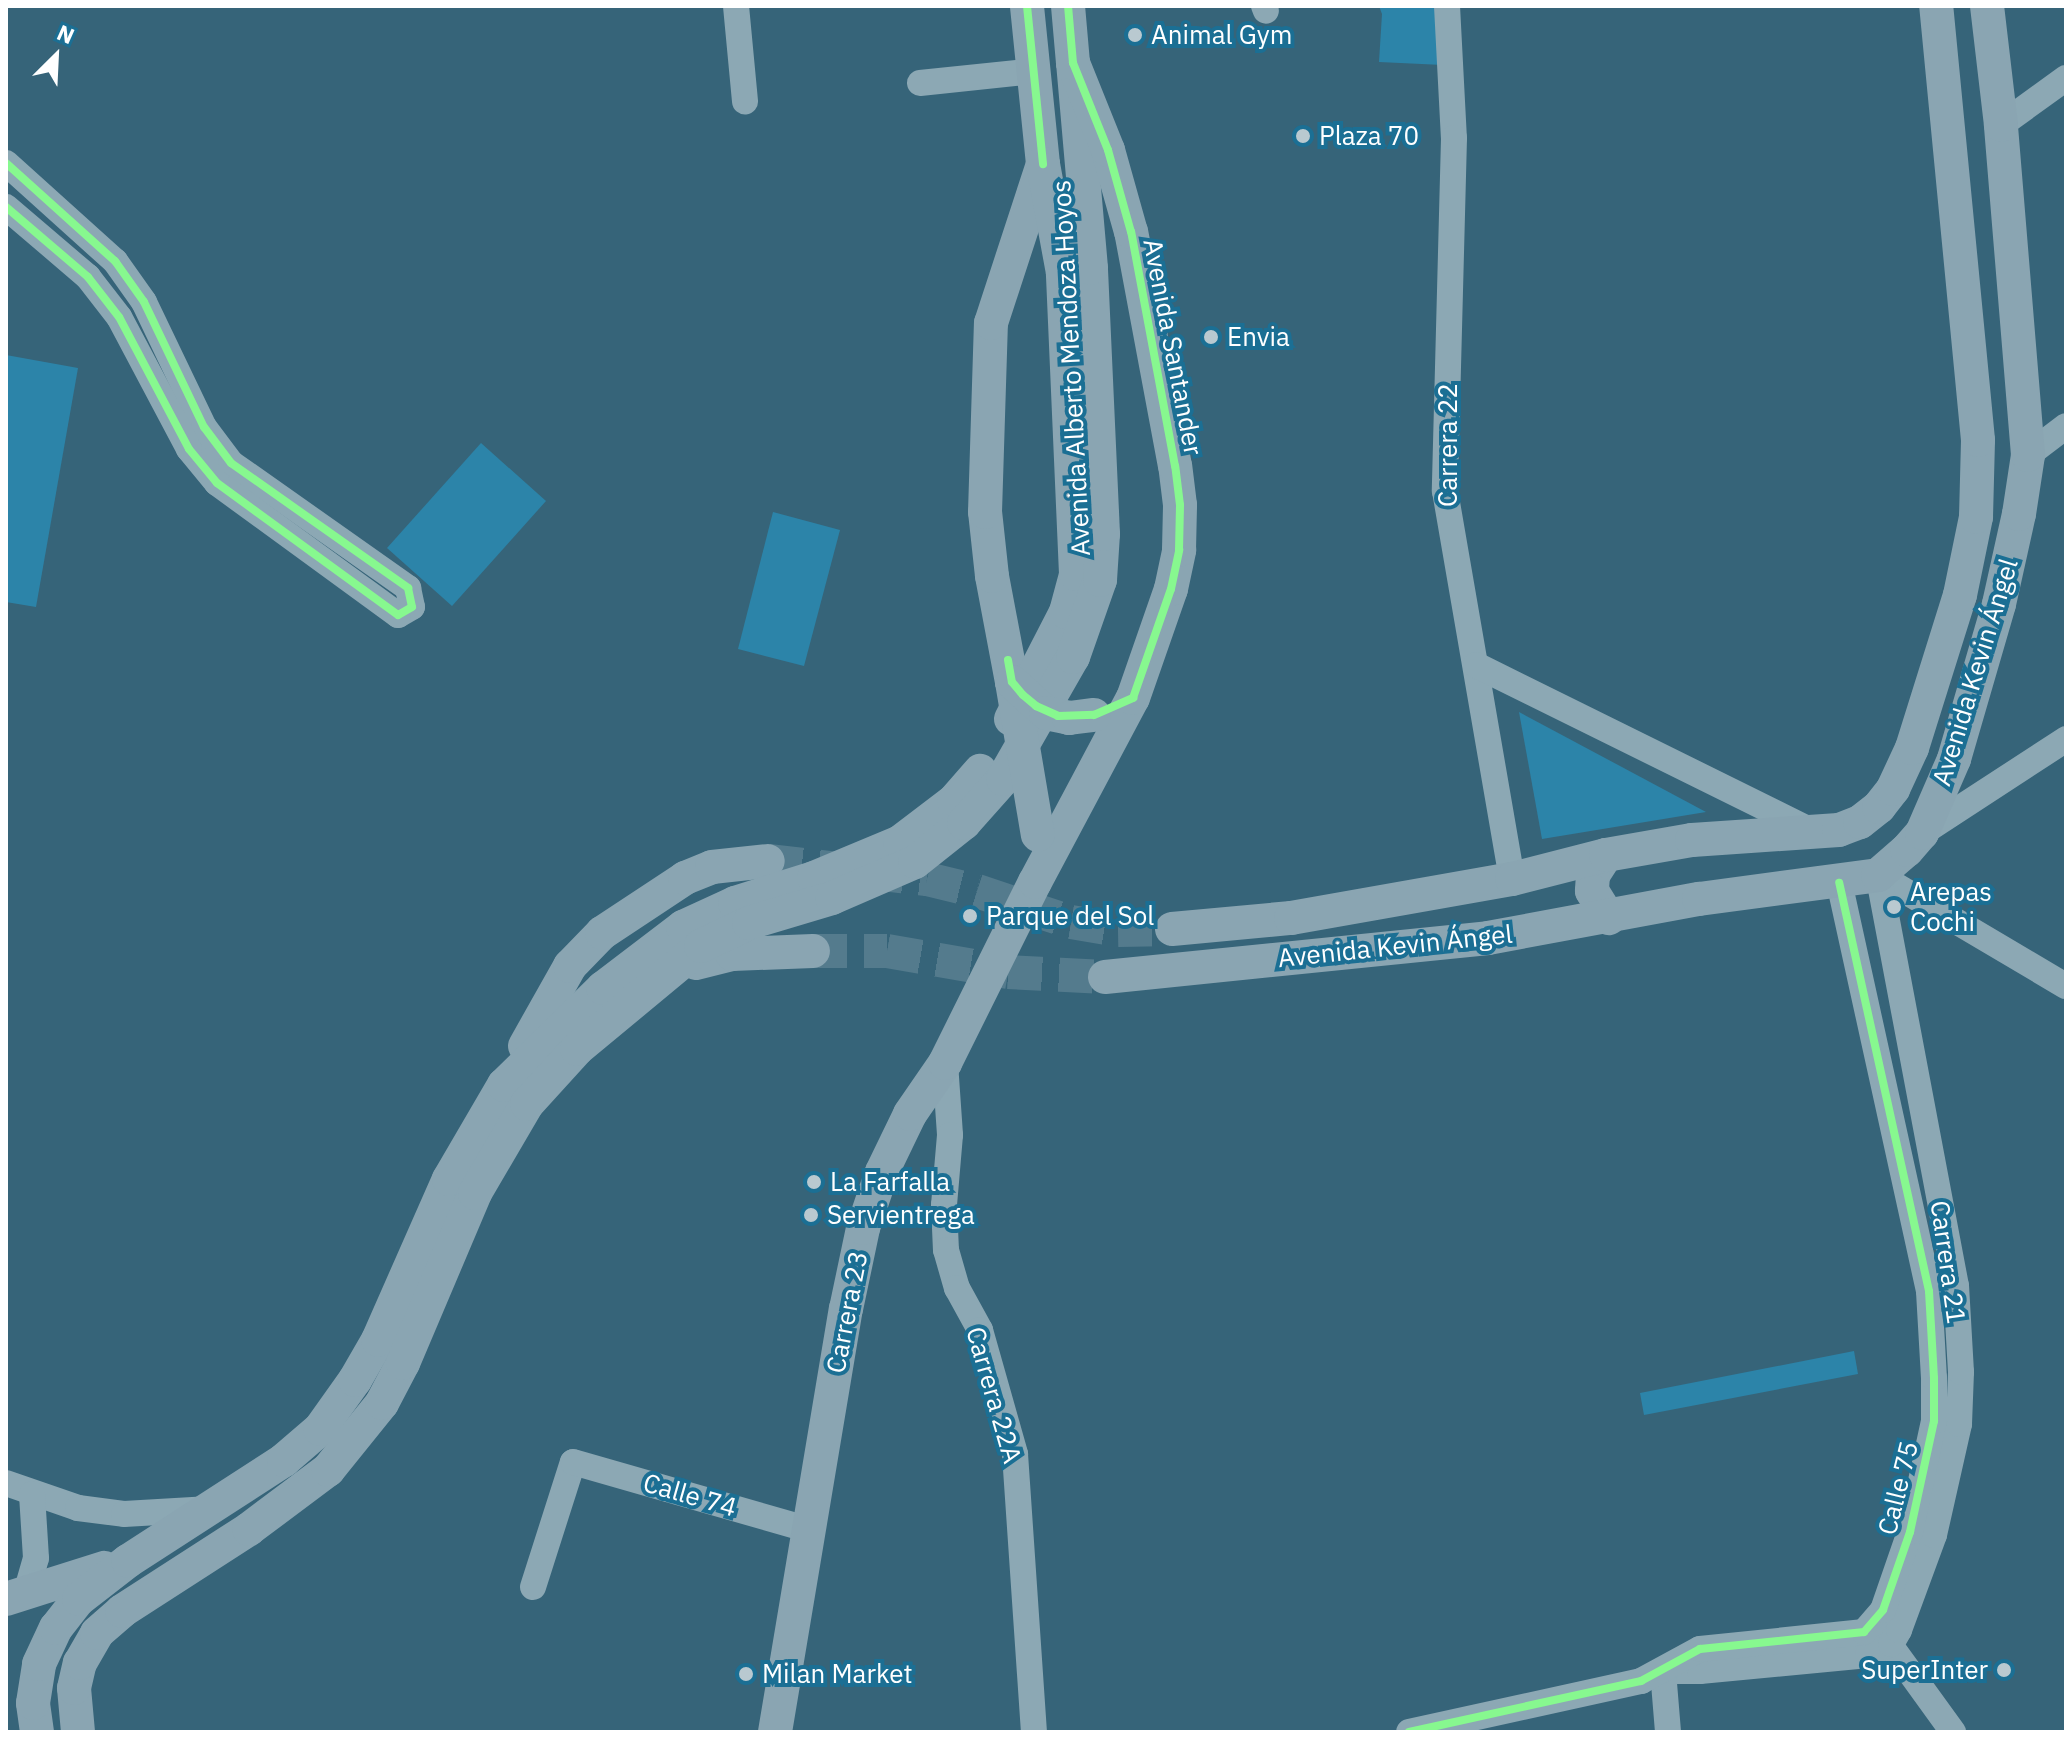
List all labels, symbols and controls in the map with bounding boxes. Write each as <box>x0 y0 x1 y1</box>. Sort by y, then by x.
north arrow <box>16 16 96 96</box>
text: N <box>53 17 79 50</box>
place label: Animal Gym <box>1151 19 1292 51</box>
marker: Animal Gym <box>1126 26 1144 44</box>
place label: Plaza 70 <box>1319 120 1419 152</box>
marker: Plaza 70 <box>1294 127 1312 145</box>
street label: Avenida Alberto Mendoza Hoyos <box>1046 179 1096 557</box>
street label: Avenida Santander <box>1137 236 1209 458</box>
place label: Envia <box>1227 321 1290 353</box>
marker: Envia <box>1202 328 1220 346</box>
street label: Carrera 22 <box>1432 383 1464 507</box>
street label: Avenida Kevin Ángel <box>1926 555 2024 789</box>
place label: Arepas Cochi <box>1910 876 1992 938</box>
marker: Arepas Cochi <box>1885 898 1903 916</box>
place label: Parque del Sol <box>986 900 1154 932</box>
marker: Parque del Sol <box>961 907 979 925</box>
street label: Avenida Kevin Ángel <box>1276 918 1514 974</box>
place label: La Farfalla <box>830 1166 950 1198</box>
marker: La Farfalla <box>805 1173 823 1191</box>
street label: Carrera 21 <box>1924 1198 1972 1326</box>
place label: Servientrega <box>827 1199 975 1231</box>
marker: Servientrega <box>802 1206 820 1224</box>
street label: Carrera 23 <box>820 1248 874 1376</box>
street label: Carrera 22A <box>960 1323 1028 1467</box>
street label: Calle 75 <box>1871 1438 1925 1538</box>
street label: Calle 74 <box>640 1467 740 1523</box>
place label: SuperInter <box>1861 1654 1988 1686</box>
place label: Milan Market <box>762 1658 913 1690</box>
marker: SuperInter <box>1995 1661 2013 1679</box>
marker: Milan Market <box>737 1665 755 1683</box>

